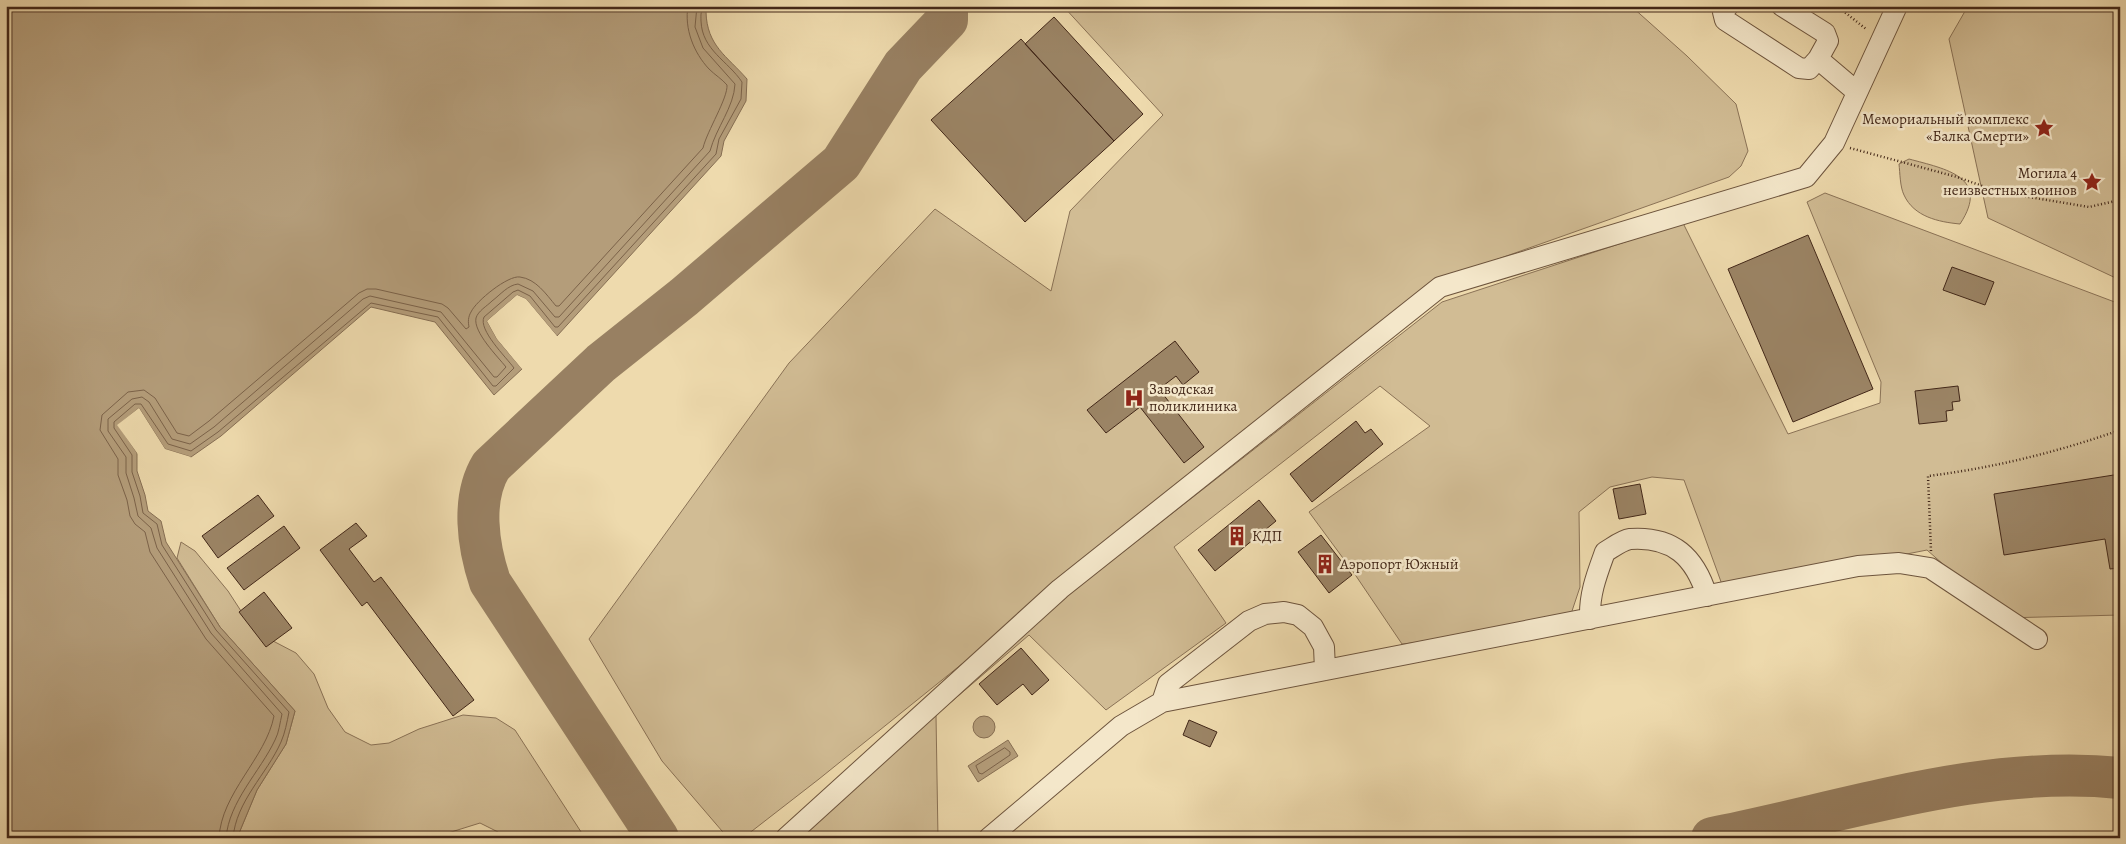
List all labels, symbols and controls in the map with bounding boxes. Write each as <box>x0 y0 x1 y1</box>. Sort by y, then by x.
place label: Мемориальный комплекс «Балка Смерти» <box>1862 109 2030 146</box>
place icon: Мемориальный комплекс «Балка Смерти» <box>2033 117 2055 139</box>
place label: Могила 4 неизвестных воинов <box>1943 163 2077 200</box>
place icon: Могила 4 неизвестных воинов <box>2081 171 2103 193</box>
place label: Заводская поликлиника <box>1149 379 1237 416</box>
hospital icon: Заводская поликлиника <box>1123 387 1145 409</box>
building icon: КДП <box>1226 525 1248 547</box>
place label: КДП <box>1252 526 1282 546</box>
building icon: Аэропорт Южный <box>1314 553 1336 575</box>
place label: Аэропорт Южный <box>1339 554 1459 574</box>

